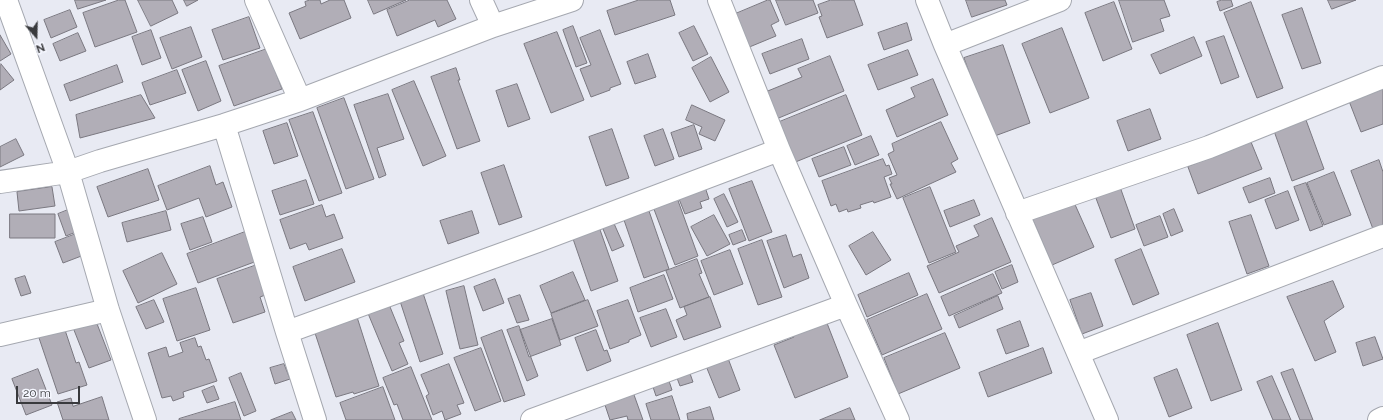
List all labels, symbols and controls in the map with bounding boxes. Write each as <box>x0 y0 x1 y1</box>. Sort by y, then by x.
north arrow <box>16 16 56 56</box>
text: N <box>34 40 46 55</box>
scale bar <box>18 378 82 404</box>
text: 20 m <box>23 386 51 400</box>

